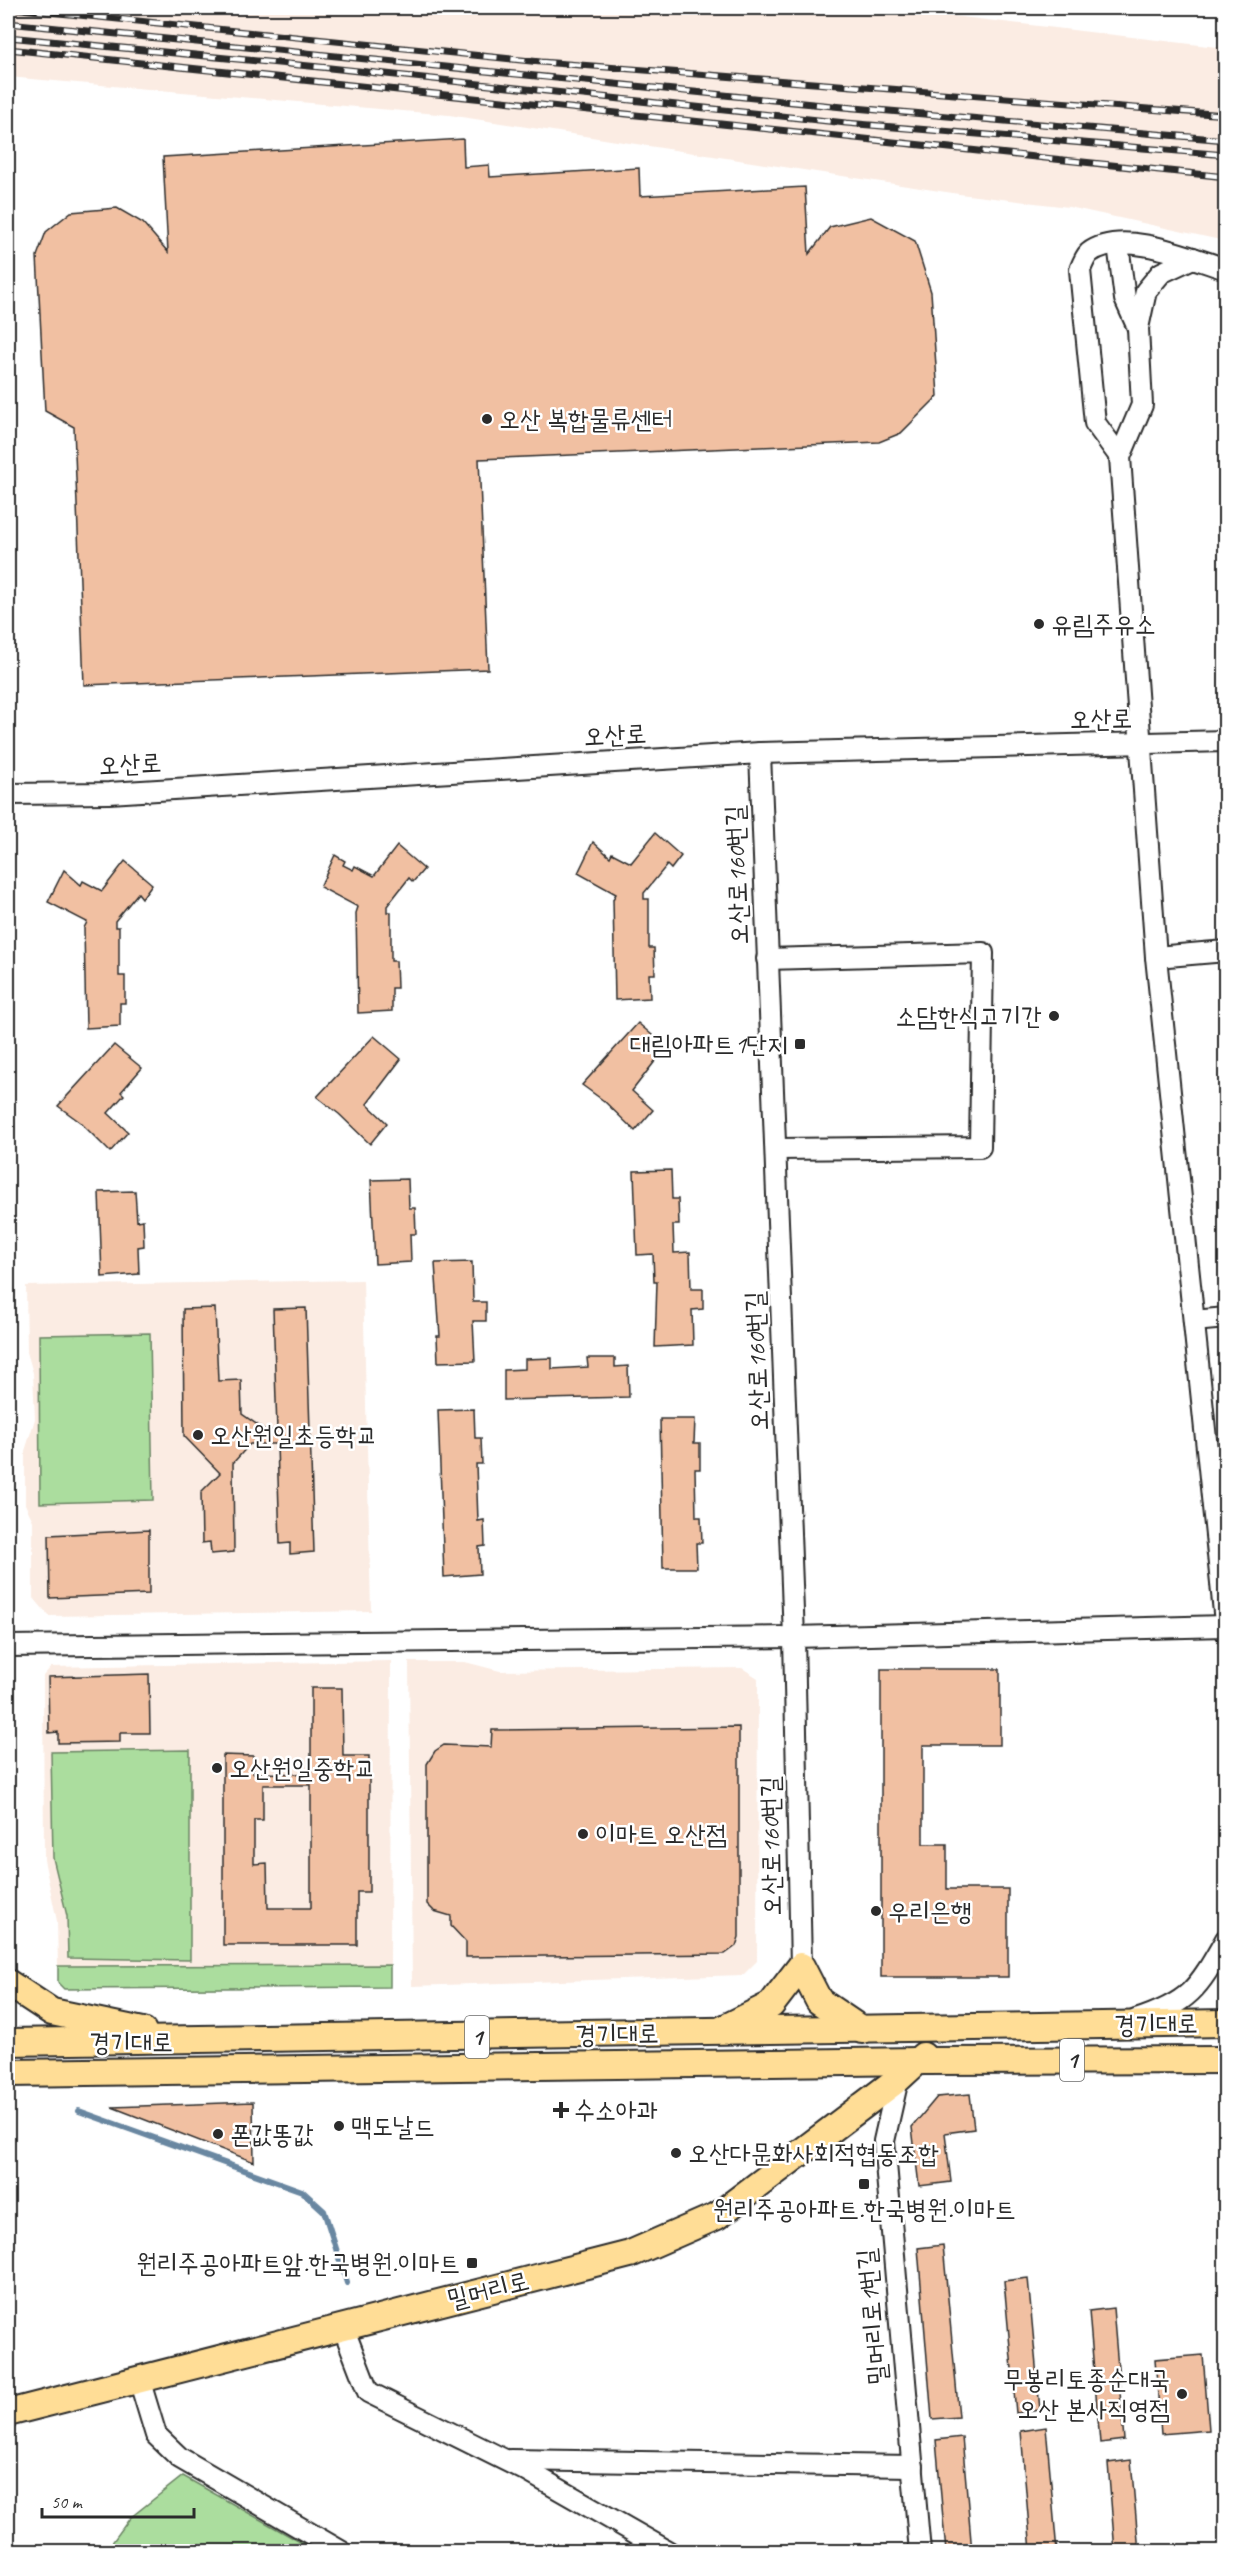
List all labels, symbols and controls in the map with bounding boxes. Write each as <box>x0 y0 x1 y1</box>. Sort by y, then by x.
place label: 오산 복합물류센터 <box>499 403 673 436</box>
marker: 오산 복합물류센터 <box>480 412 494 426</box>
place label: 유림주유소 <box>1051 608 1156 641</box>
marker: 유림주유소 <box>1032 617 1046 631</box>
street label: 오산로 <box>1069 702 1133 736</box>
street label: 오산로 <box>583 717 647 753</box>
street label: 오산로 <box>98 746 162 782</box>
street label: 오산로160번길 <box>718 805 756 945</box>
place label: 소담한식고기간 <box>896 1000 1042 1033</box>
marker: 소담한식고기간 <box>1047 1009 1061 1023</box>
place label: 대림아파트1단지 <box>630 1028 788 1061</box>
marker: 대림아파트1단지 <box>793 1037 807 1051</box>
street label: 오산로160번길 <box>738 1291 776 1431</box>
place label: 오산원일초등학교 <box>210 1419 377 1452</box>
marker: 오산원일초등학교 <box>191 1428 205 1442</box>
place label: 오산원일중학교 <box>229 1752 375 1785</box>
marker: 오산원일중학교 <box>210 1761 224 1775</box>
street label: 오산로160번길 <box>753 1776 789 1916</box>
place label: 이마트 오산점 <box>595 1818 727 1851</box>
marker: 이마트 오산점 <box>576 1827 590 1841</box>
place label: 우리은행 <box>888 1895 972 1928</box>
marker: 우리은행 <box>869 1904 883 1918</box>
street label: 경기대로 <box>1114 2007 1198 2041</box>
road number: 1 <box>465 2016 489 2058</box>
street label: 경기대로 <box>575 2017 659 2051</box>
street label: 경기대로 <box>89 2026 173 2059</box>
road number: 1 <box>1060 2039 1084 2081</box>
place label: 수소아과 <box>574 2094 658 2127</box>
marker: 수소아과 <box>552 2101 570 2119</box>
place label: 맥도날드 <box>351 2110 435 2143</box>
place label: 폰값똥값 <box>230 2118 314 2151</box>
marker: 맥도날드 <box>332 2119 346 2133</box>
marker: 폰값똥값 <box>211 2127 225 2141</box>
place label: 오산다문화사회적협동조합 <box>688 2137 939 2170</box>
marker: 오산다문화사회적협동조합 <box>669 2146 683 2160</box>
marker: 원리주공아파트.한국병원.이마트 <box>857 2177 871 2191</box>
place label: 원리주공아파트.한국병원.이마트 <box>712 2193 1016 2226</box>
place label: 원리주공아파트앞.한국병원.이마트 <box>136 2247 460 2280</box>
street label: 밀머리로1번길 <box>850 2247 894 2387</box>
marker: 원리주공아파트앞.한국병원.이마트 <box>465 2256 479 2270</box>
street label: 밀머리로 <box>443 2264 533 2316</box>
place label: 무봉리토종순대국 오산 본사직영점 <box>1003 2363 1170 2426</box>
marker: 무봉리토종순대국 오산 본사직영점 <box>1175 2387 1189 2401</box>
scale bar <box>42 2481 194 2519</box>
text: 50 m <box>51 2491 84 2513</box>

